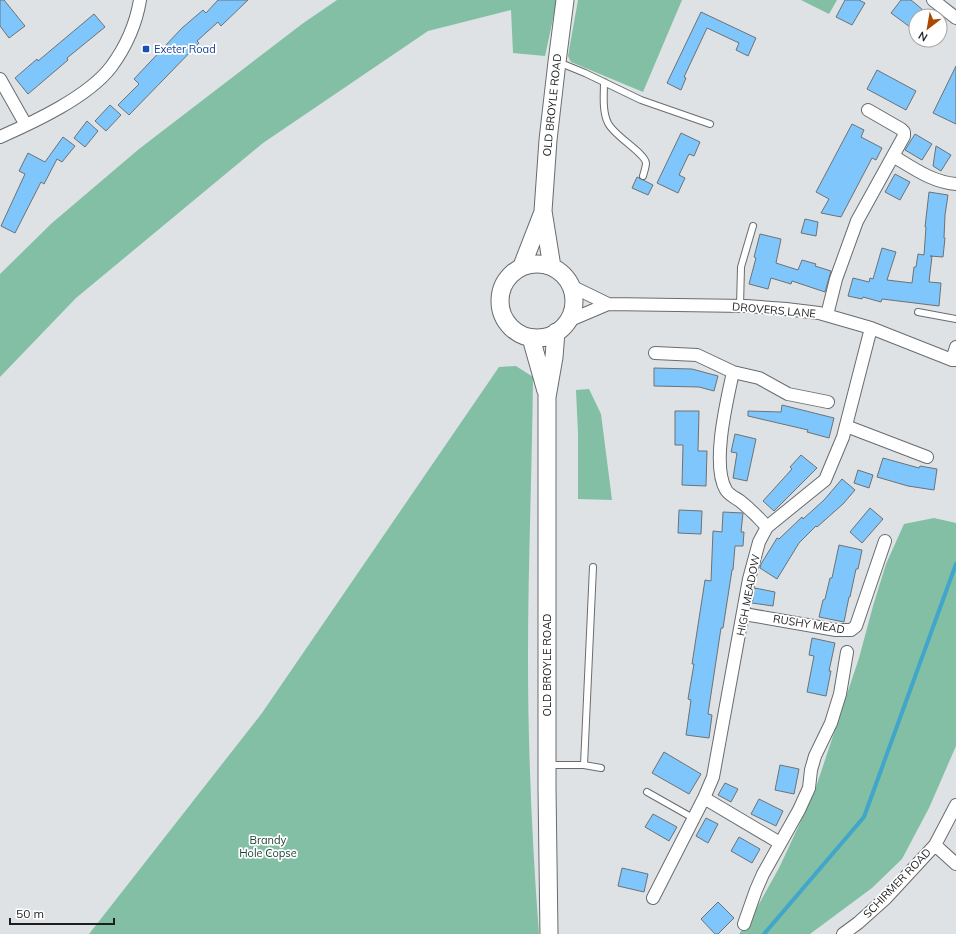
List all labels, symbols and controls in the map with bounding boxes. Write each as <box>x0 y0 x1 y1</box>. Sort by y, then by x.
north arrow <box>908 8 948 48</box>
text: N <box>916 28 930 45</box>
place label: Exeter Road <box>154 42 216 56</box>
marker: Exeter Road <box>141 44 151 54</box>
street label: OLD BROYLE ROAD <box>540 53 564 157</box>
street label: DROVERS LANE <box>731 299 817 321</box>
street label: HIGH MEADOW <box>733 553 763 637</box>
street label: RUSHY MEAD <box>772 611 846 637</box>
street label: OLD BROYLE ROAD <box>540 614 554 717</box>
park label: Brandy Hole Copse <box>239 833 297 860</box>
street label: SCHIRMER ROAD <box>860 845 934 921</box>
scale bar <box>10 900 114 926</box>
text: 50 m <box>16 906 44 921</box>

